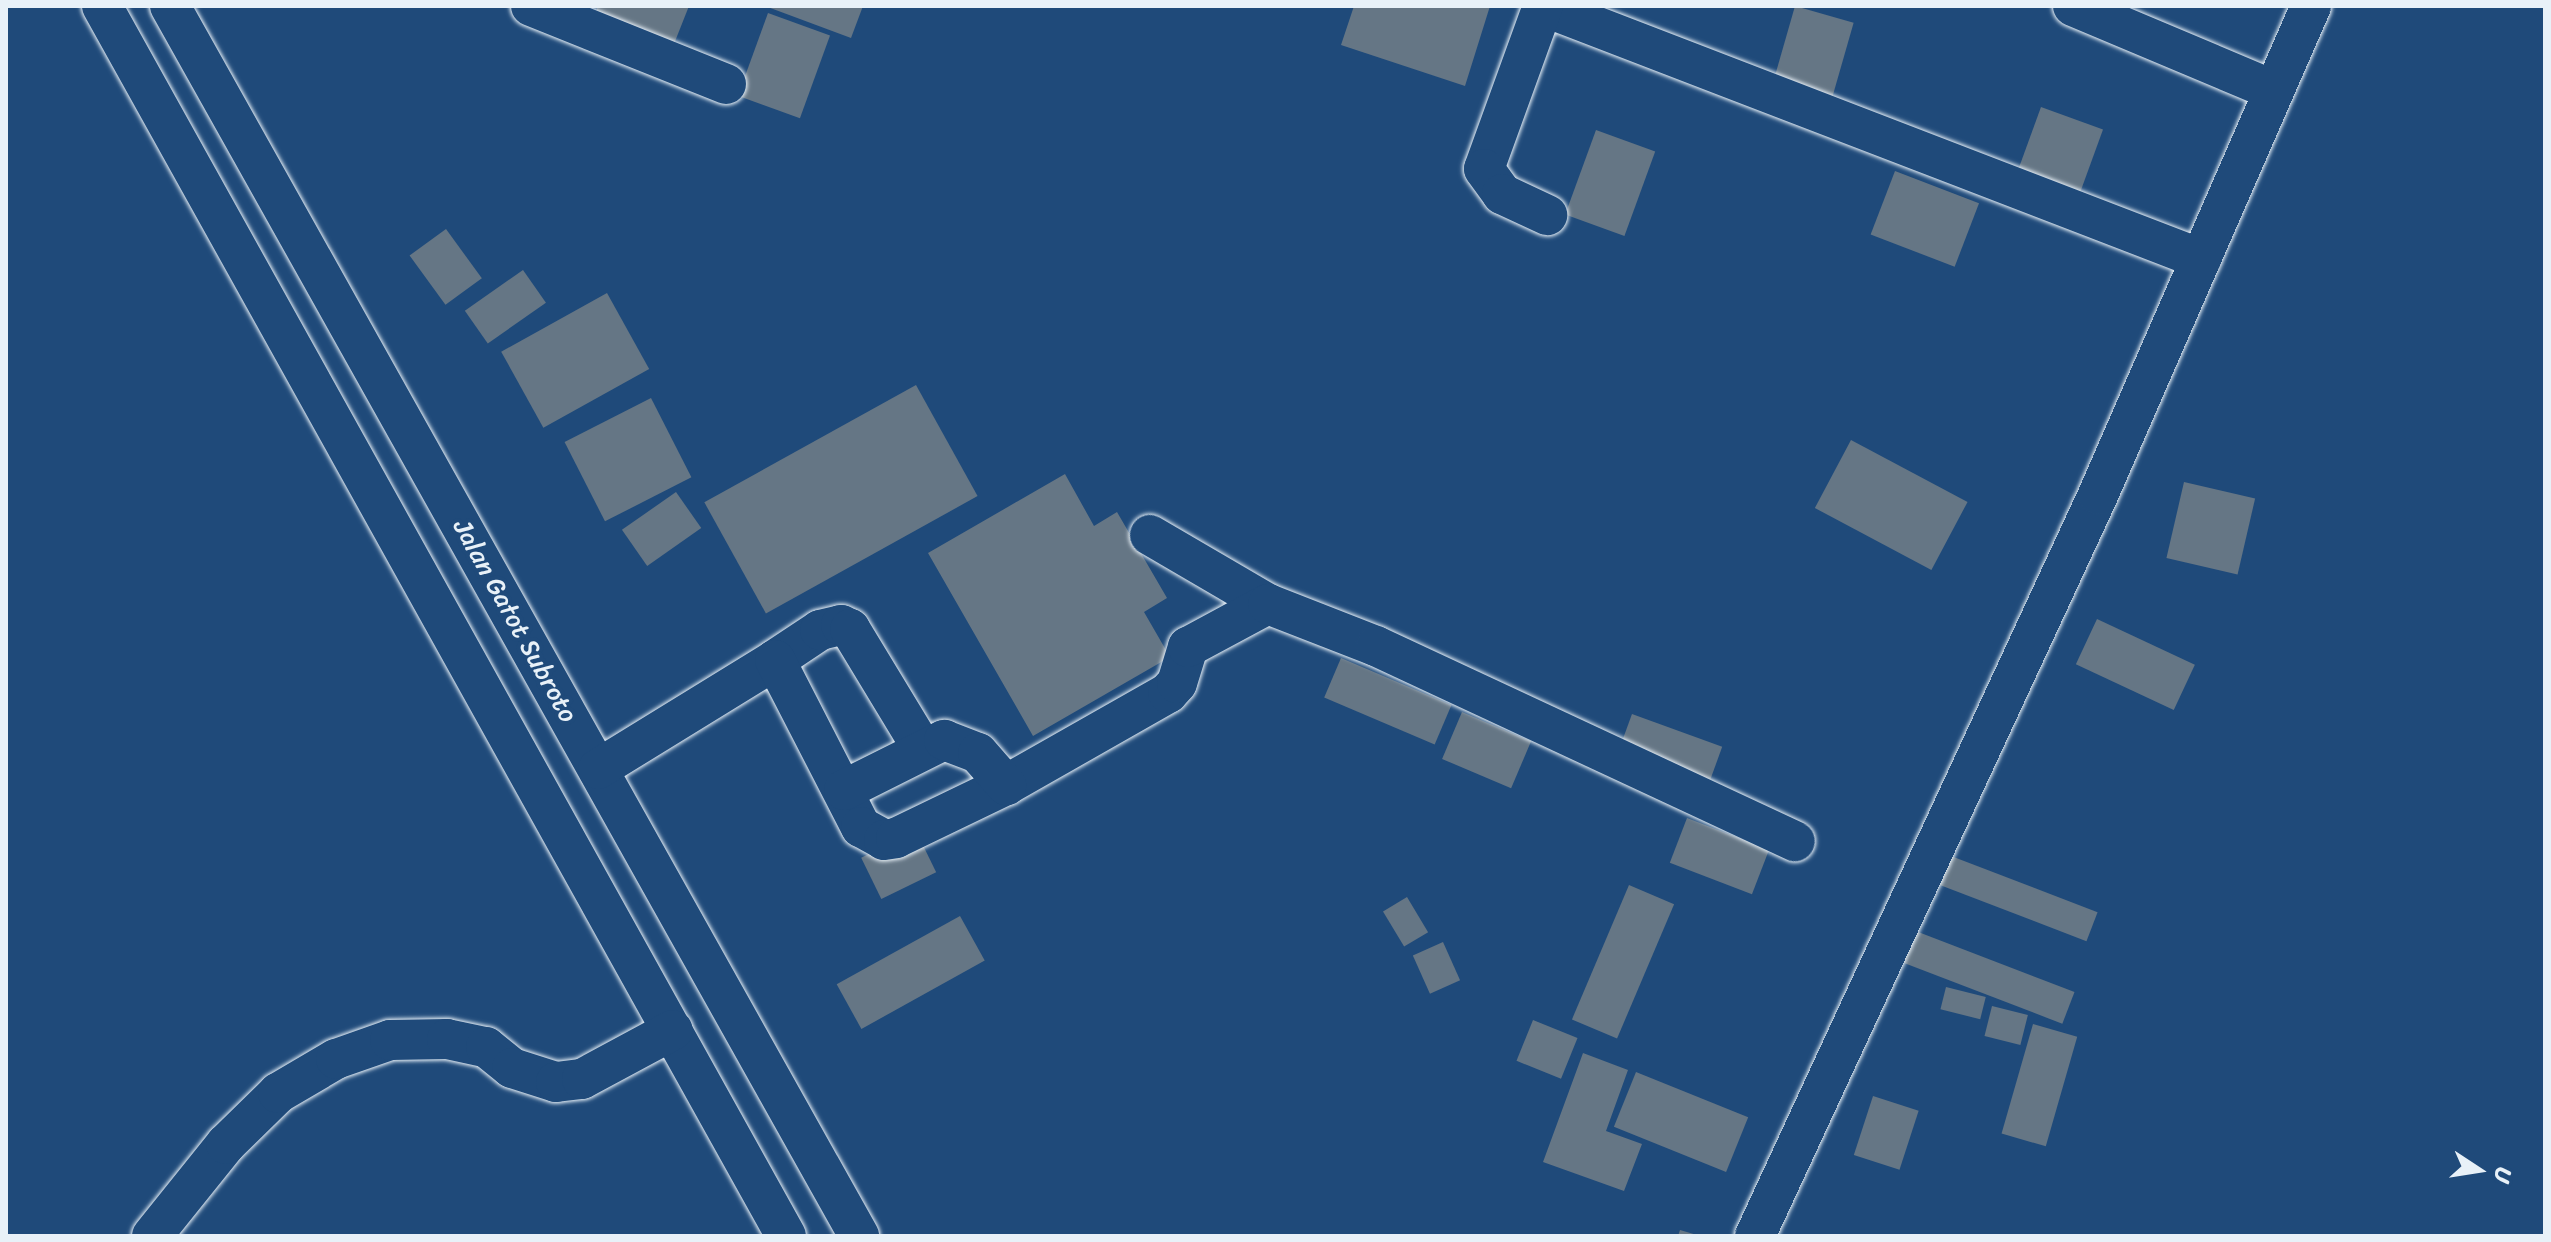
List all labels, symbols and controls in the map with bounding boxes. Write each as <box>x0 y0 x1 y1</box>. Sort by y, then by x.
street label: Jalan Gatot Subroto <box>446 513 584 729</box>
north arrow <box>2439 1130 2519 1210</box>
text: U <box>2482 1164 2524 1186</box>

